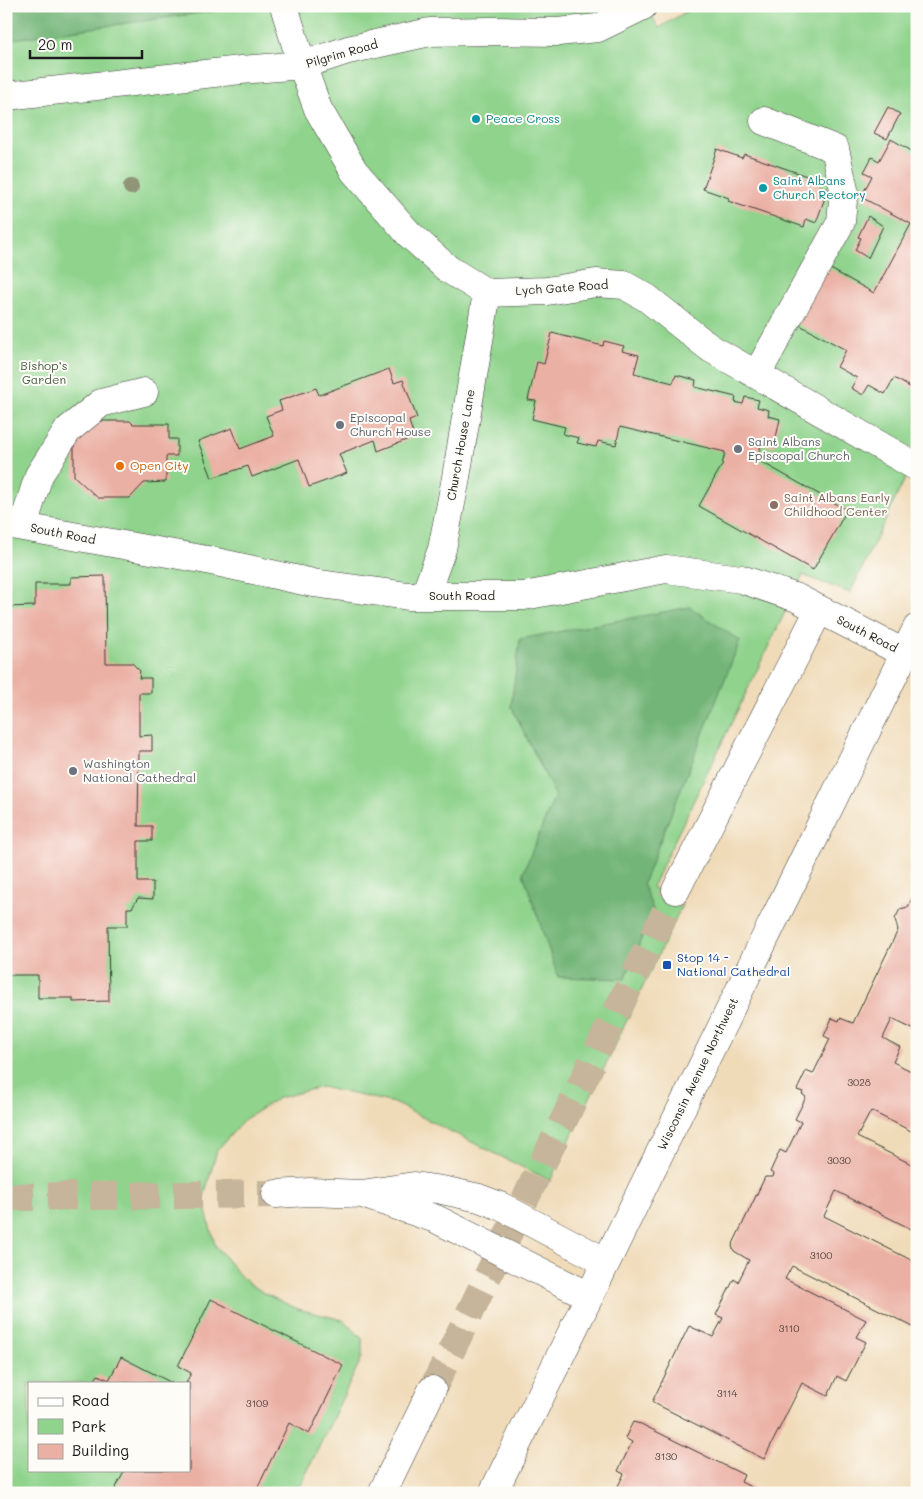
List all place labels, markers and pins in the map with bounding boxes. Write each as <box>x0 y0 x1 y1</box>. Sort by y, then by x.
place label: Peace Cross <box>486 110 560 126</box>
marker: Peace Cross <box>470 113 482 125</box>
place label: Saint Albans Church Rectory <box>773 172 865 202</box>
marker: Saint Albans Church Rectory <box>757 182 769 194</box>
place label: Episcopal Church House <box>350 409 431 439</box>
marker: Episcopal Church House <box>334 419 346 431</box>
place label: Saint Albans Episcopal Church <box>748 433 850 463</box>
marker: Saint Albans Episcopal Church <box>732 443 744 455</box>
place label: Open City <box>130 457 189 473</box>
marker: Open City <box>114 460 126 472</box>
place label: Saint Albans Early Childhood Center <box>784 489 890 519</box>
marker: Saint Albans Early Childhood Center <box>768 499 780 511</box>
place label: Washington National Cathedral <box>83 755 196 785</box>
marker: Washington National Cathedral <box>67 765 79 777</box>
place label: Stop 14 - National Cathedral <box>677 949 790 979</box>
marker: Stop 14 - National Cathedral <box>661 959 673 971</box>

